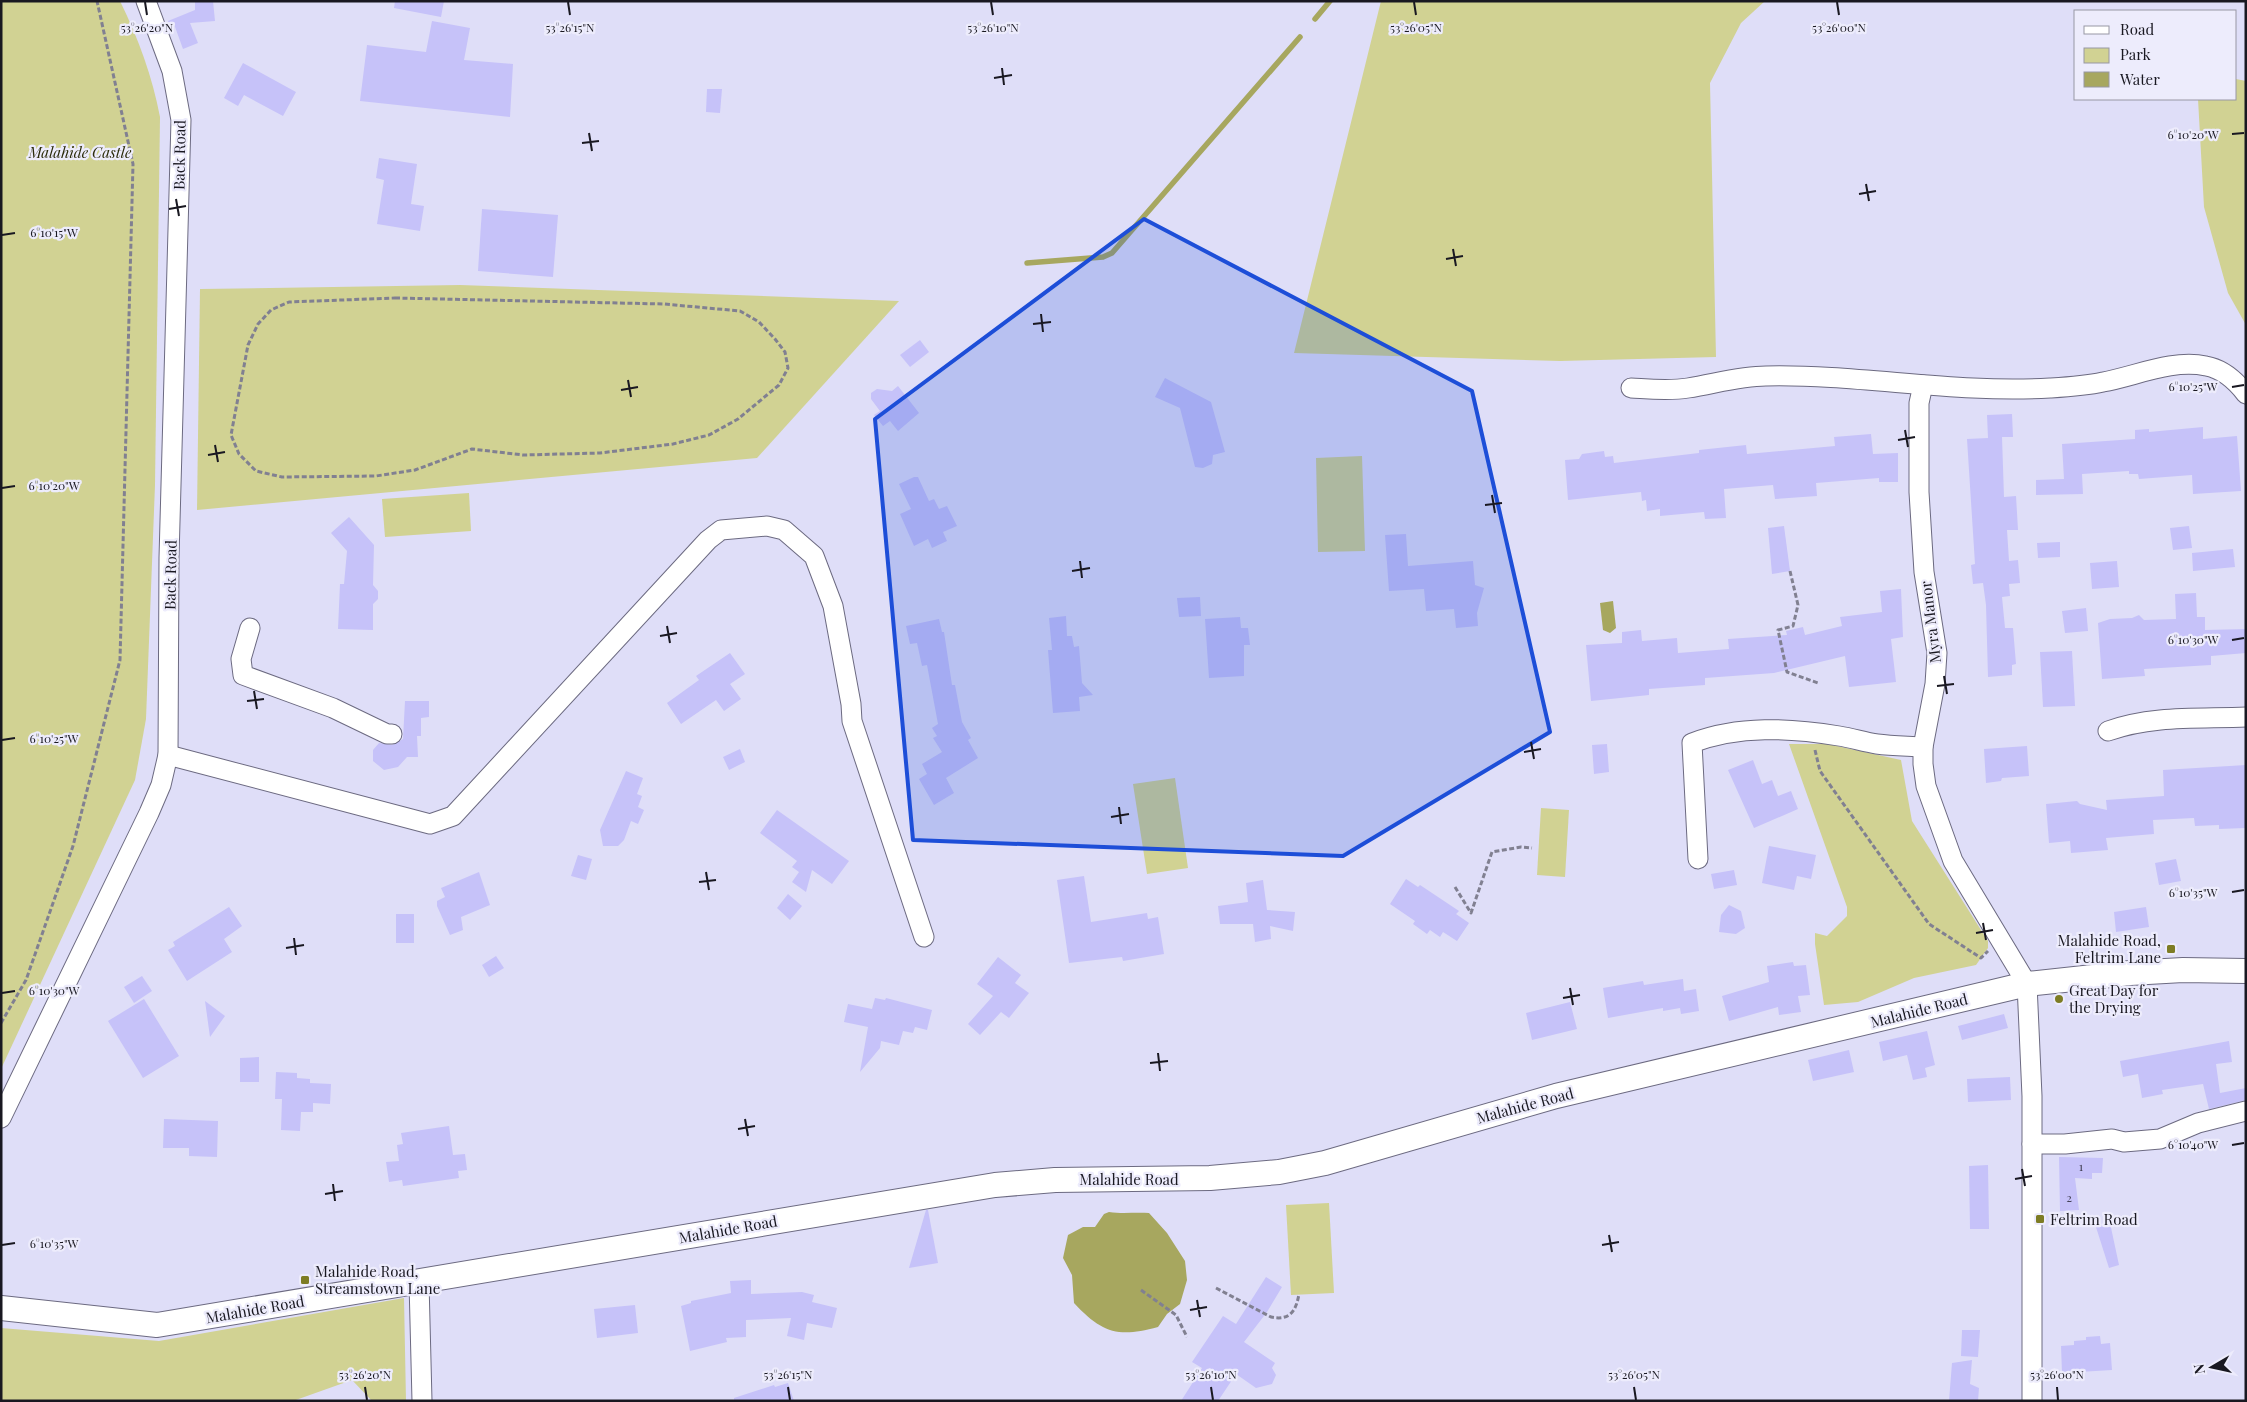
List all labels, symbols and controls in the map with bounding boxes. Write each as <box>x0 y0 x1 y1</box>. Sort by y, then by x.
legend <box>2074 10 2237 100</box>
text: 53°26'20"N <box>121 19 174 35</box>
text: 53°26'15"N <box>545 19 595 35</box>
text: 53°26'10"N <box>967 19 1019 35</box>
text: 53°26'05"N <box>1390 19 1442 35</box>
text: 53°26'00"N <box>1812 19 1867 35</box>
text: Road <box>2120 19 2154 39</box>
text: Park <box>2120 44 2152 64</box>
text: Water <box>2119 69 2160 89</box>
street label: Back Road <box>168 120 190 190</box>
text: 6°10'20"W <box>2167 126 2219 142</box>
park label: Malahide Castle <box>28 142 132 162</box>
text: 6°10'15"W <box>30 224 78 240</box>
text: 6°10'25"W <box>2169 378 2218 394</box>
text: 6°10'20"W <box>28 477 80 493</box>
street label: Back Road <box>159 540 181 610</box>
street label: Myra Manor <box>1915 580 1945 664</box>
text: 6°10'30"W <box>2168 631 2218 647</box>
text: 6°10'25"W <box>30 730 79 746</box>
text: 6°10'35"W <box>2169 884 2217 900</box>
place label: Malahide Road, Feltrim Lane <box>2057 930 2161 967</box>
marker: Malahide Road, Feltrim Lane <box>2165 943 2177 955</box>
place label: Great Day for the Drying <box>2069 980 2159 1017</box>
text: 6°10'30"W <box>29 982 79 998</box>
street label: Malahide Road <box>1868 988 1970 1032</box>
marker: Great Day for the Drying <box>2053 993 2065 1005</box>
street label: Malahide Road <box>1474 1082 1576 1128</box>
text: 6°10'40"W <box>2168 1136 2218 1152</box>
house number: 1 <box>2079 1158 2084 1174</box>
street label: Malahide Road <box>1079 1169 1179 1189</box>
house number: 2 <box>2066 1189 2072 1205</box>
place label: Feltrim Road <box>2050 1209 2138 1229</box>
street label: Malahide Road <box>677 1210 779 1247</box>
marker: Feltrim Road <box>2034 1213 2046 1225</box>
text: 6°10'35"W <box>30 1235 78 1251</box>
place label: Malahide Road, Streamstown Lane <box>315 1261 440 1298</box>
marker: Malahide Road, Streamstown Lane <box>299 1274 311 1286</box>
street label: Malahide Road <box>204 1290 306 1327</box>
north arrow <box>2187 1342 2237 1392</box>
text: N <box>2188 1363 2209 1376</box>
text: 53°26'20"N <box>339 1366 392 1382</box>
text: 53°26'15"N <box>763 1366 813 1382</box>
text: 53°26'10"N <box>1185 1366 1237 1382</box>
text: 53°26'05"N <box>1608 1366 1660 1382</box>
text: 53°26'00"N <box>2030 1366 2085 1382</box>

